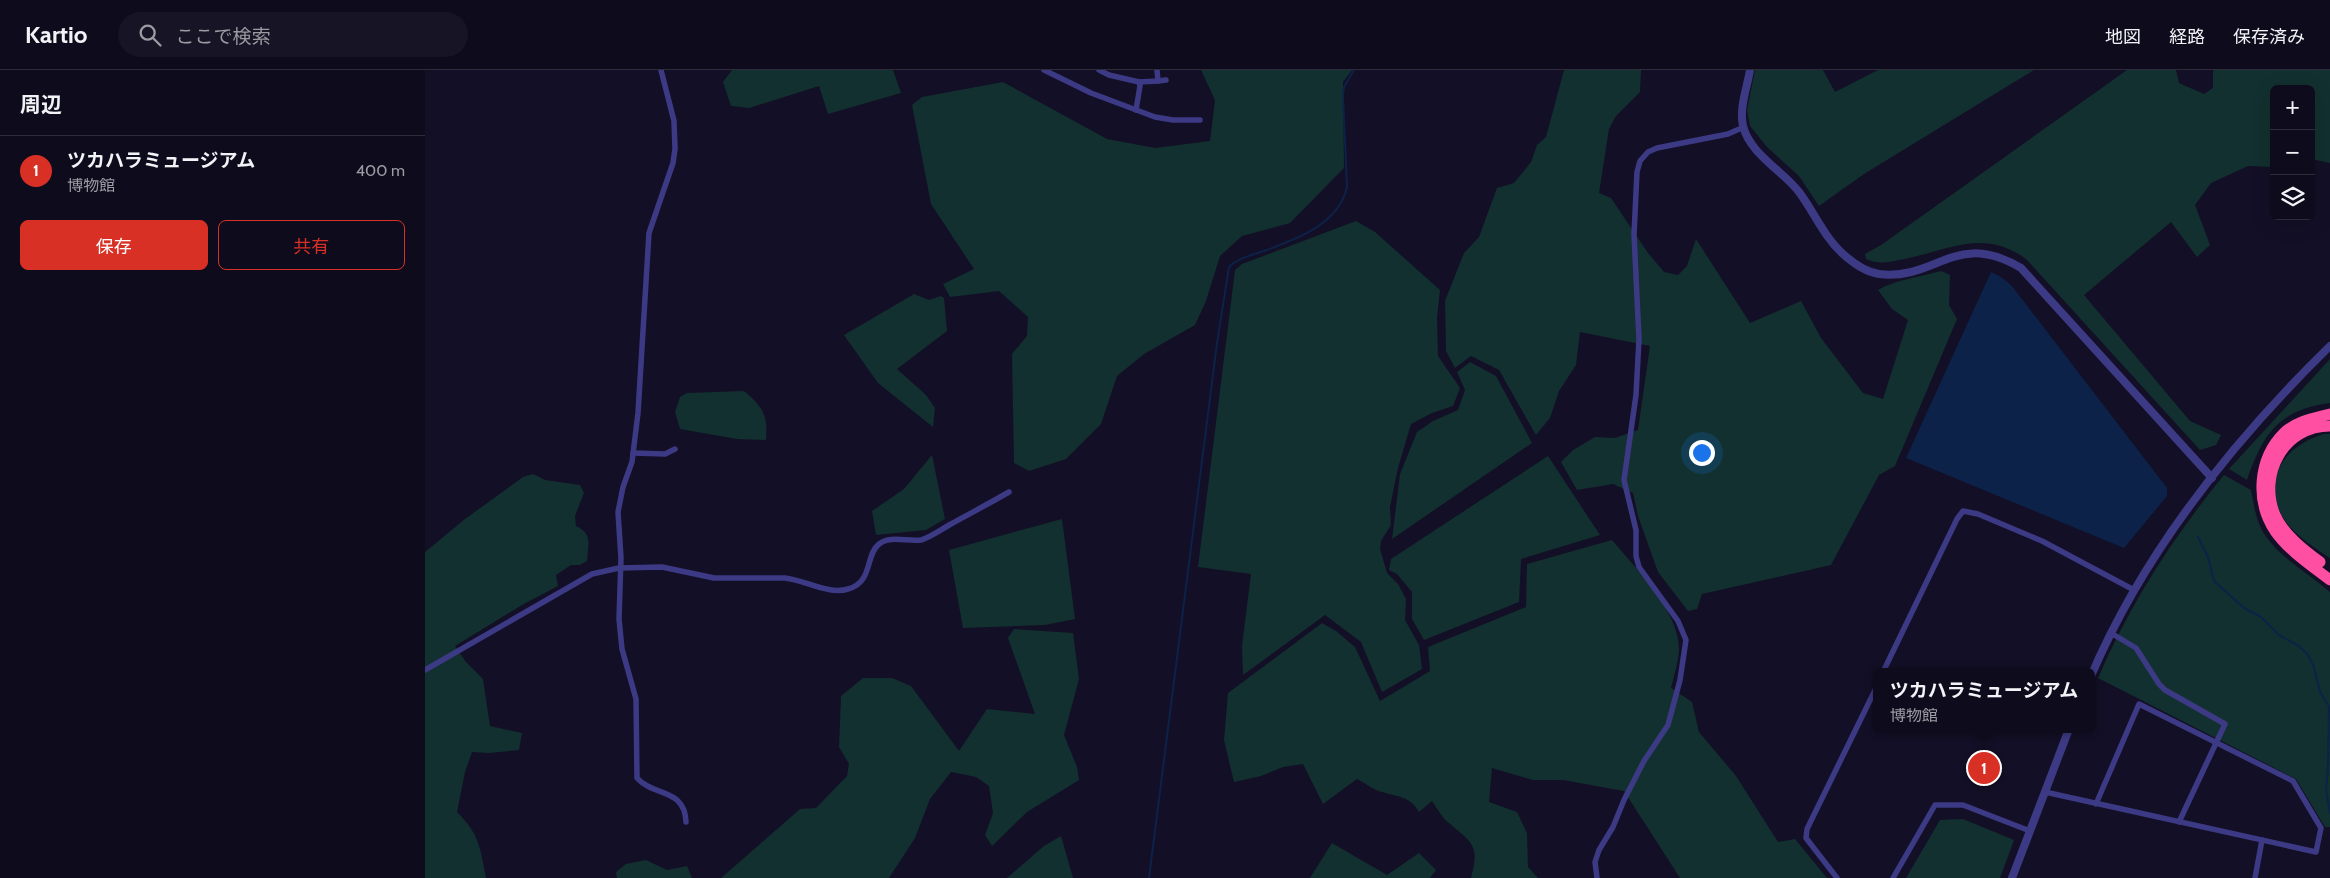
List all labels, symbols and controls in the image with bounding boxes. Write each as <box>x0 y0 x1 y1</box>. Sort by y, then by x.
search box <box>118 12 468 57</box>
text: Kartio <box>25 20 88 49</box>
icon: search <box>136 21 164 49</box>
text: ここで検索 <box>176 25 271 48</box>
text: 地図 <box>2105 26 2141 48</box>
text: 経路 <box>2169 26 2205 48</box>
text: 保存済み <box>2233 26 2305 48</box>
map controls <box>2270 85 2315 220</box>
button: + <box>2270 85 2315 130</box>
text: 周辺 <box>20 92 62 117</box>
button: − <box>2270 130 2315 175</box>
text: ツカハラミュージアム <box>67 149 255 172</box>
text: 1 <box>33 161 39 180</box>
text: 400 m <box>356 161 405 180</box>
button: layers <box>2270 175 2315 220</box>
text: 博物館 <box>67 176 115 195</box>
button: 保存 <box>20 220 208 270</box>
button: 共有 <box>218 220 405 270</box>
your location <box>1689 440 1715 466</box>
popup <box>1873 668 2095 733</box>
text: ツカハラミュージアム <box>1890 679 2078 702</box>
text: 博物館 <box>1890 706 1938 725</box>
pin: 1 <box>1968 749 2000 787</box>

